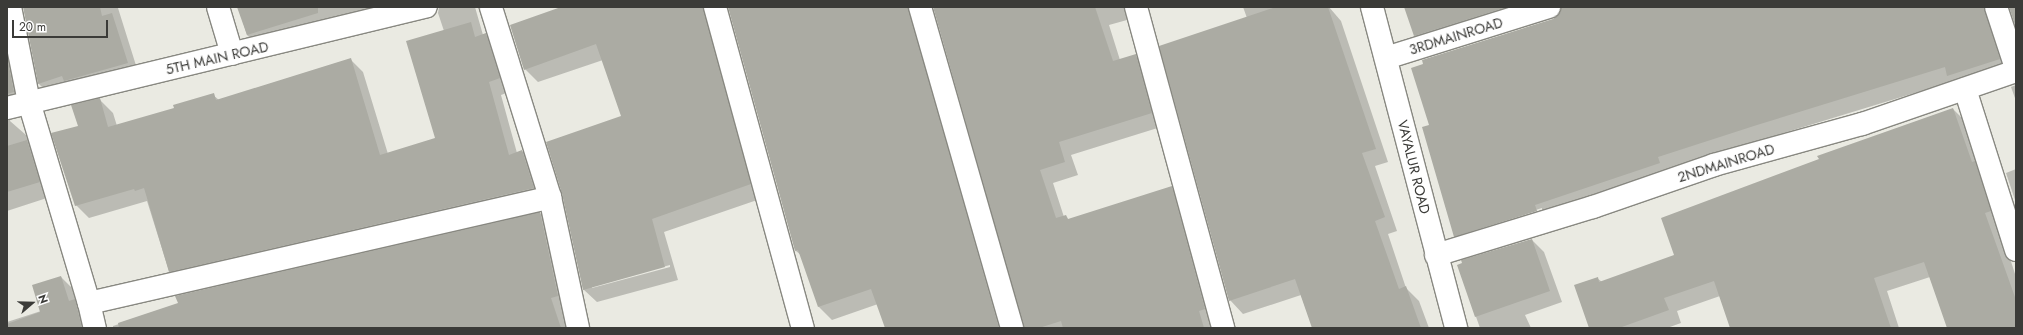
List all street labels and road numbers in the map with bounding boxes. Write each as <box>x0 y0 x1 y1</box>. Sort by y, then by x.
street label: 3RDMAINROAD <box>1407 14 1505 58</box>
street label: 5TH MAIN ROAD <box>164 38 270 78</box>
street label: VAYALUR ROAD <box>1394 118 1434 216</box>
street label: 2NDMAINROAD <box>1676 140 1776 186</box>

